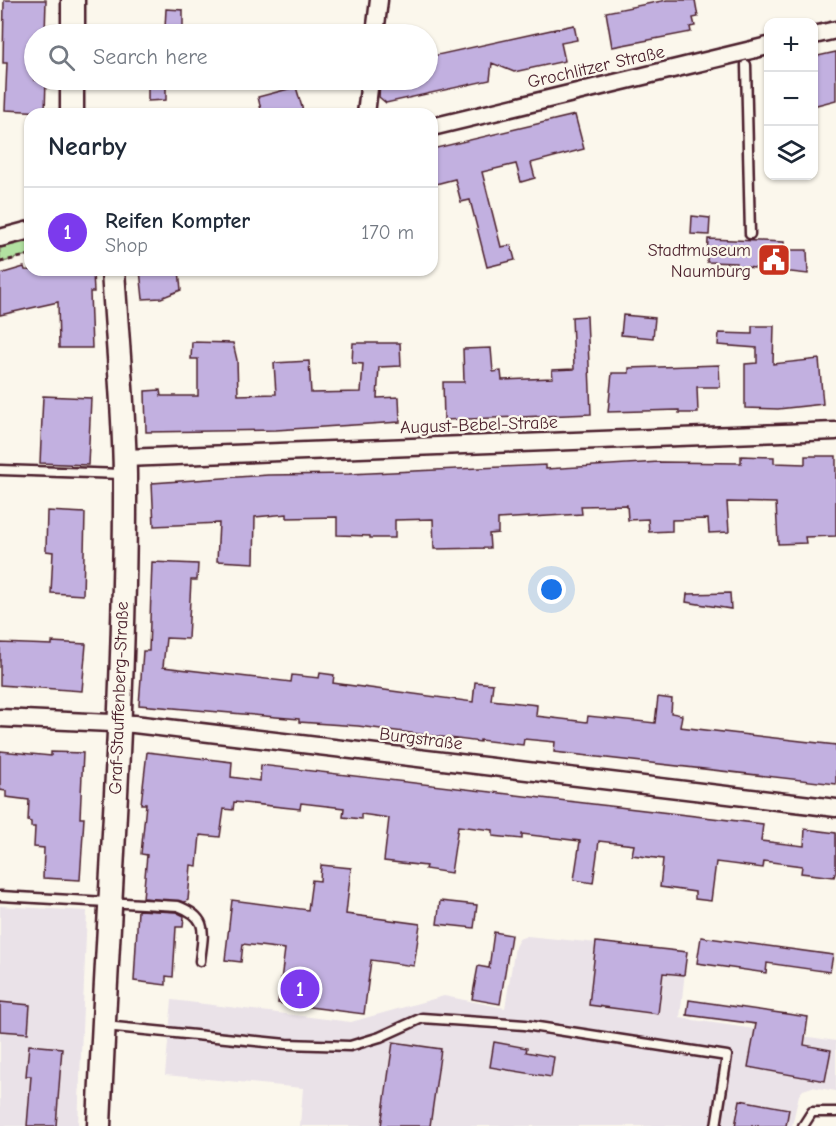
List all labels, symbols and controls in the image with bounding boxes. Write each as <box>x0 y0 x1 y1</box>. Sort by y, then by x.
map controls <box>764 18 818 180</box>
button: + <box>764 18 818 72</box>
search box <box>24 24 438 90</box>
icon: search <box>45 41 78 74</box>
street label: Grochlitzer Straße <box>525 41 667 93</box>
text: Search here <box>93 44 208 70</box>
button: − <box>764 72 818 126</box>
button: layers <box>764 126 818 180</box>
text: Nearby <box>48 132 127 162</box>
text: Reifen Kompter <box>105 208 250 234</box>
text: 1 <box>64 221 71 244</box>
text: 170 m <box>361 221 414 244</box>
text: Shop <box>105 234 148 257</box>
place label: Stadtmuseum Naumburg <box>648 240 751 282</box>
public building icon: Stadtmuseum Naumburg <box>756 242 792 278</box>
street label: August-Bebel-Straße <box>400 412 558 438</box>
your location <box>537 575 566 604</box>
street label: Graf-Stauffenberg-Straße <box>105 601 133 795</box>
street label: Burgstraße <box>378 723 464 755</box>
pin: 1 <box>280 966 320 1012</box>

